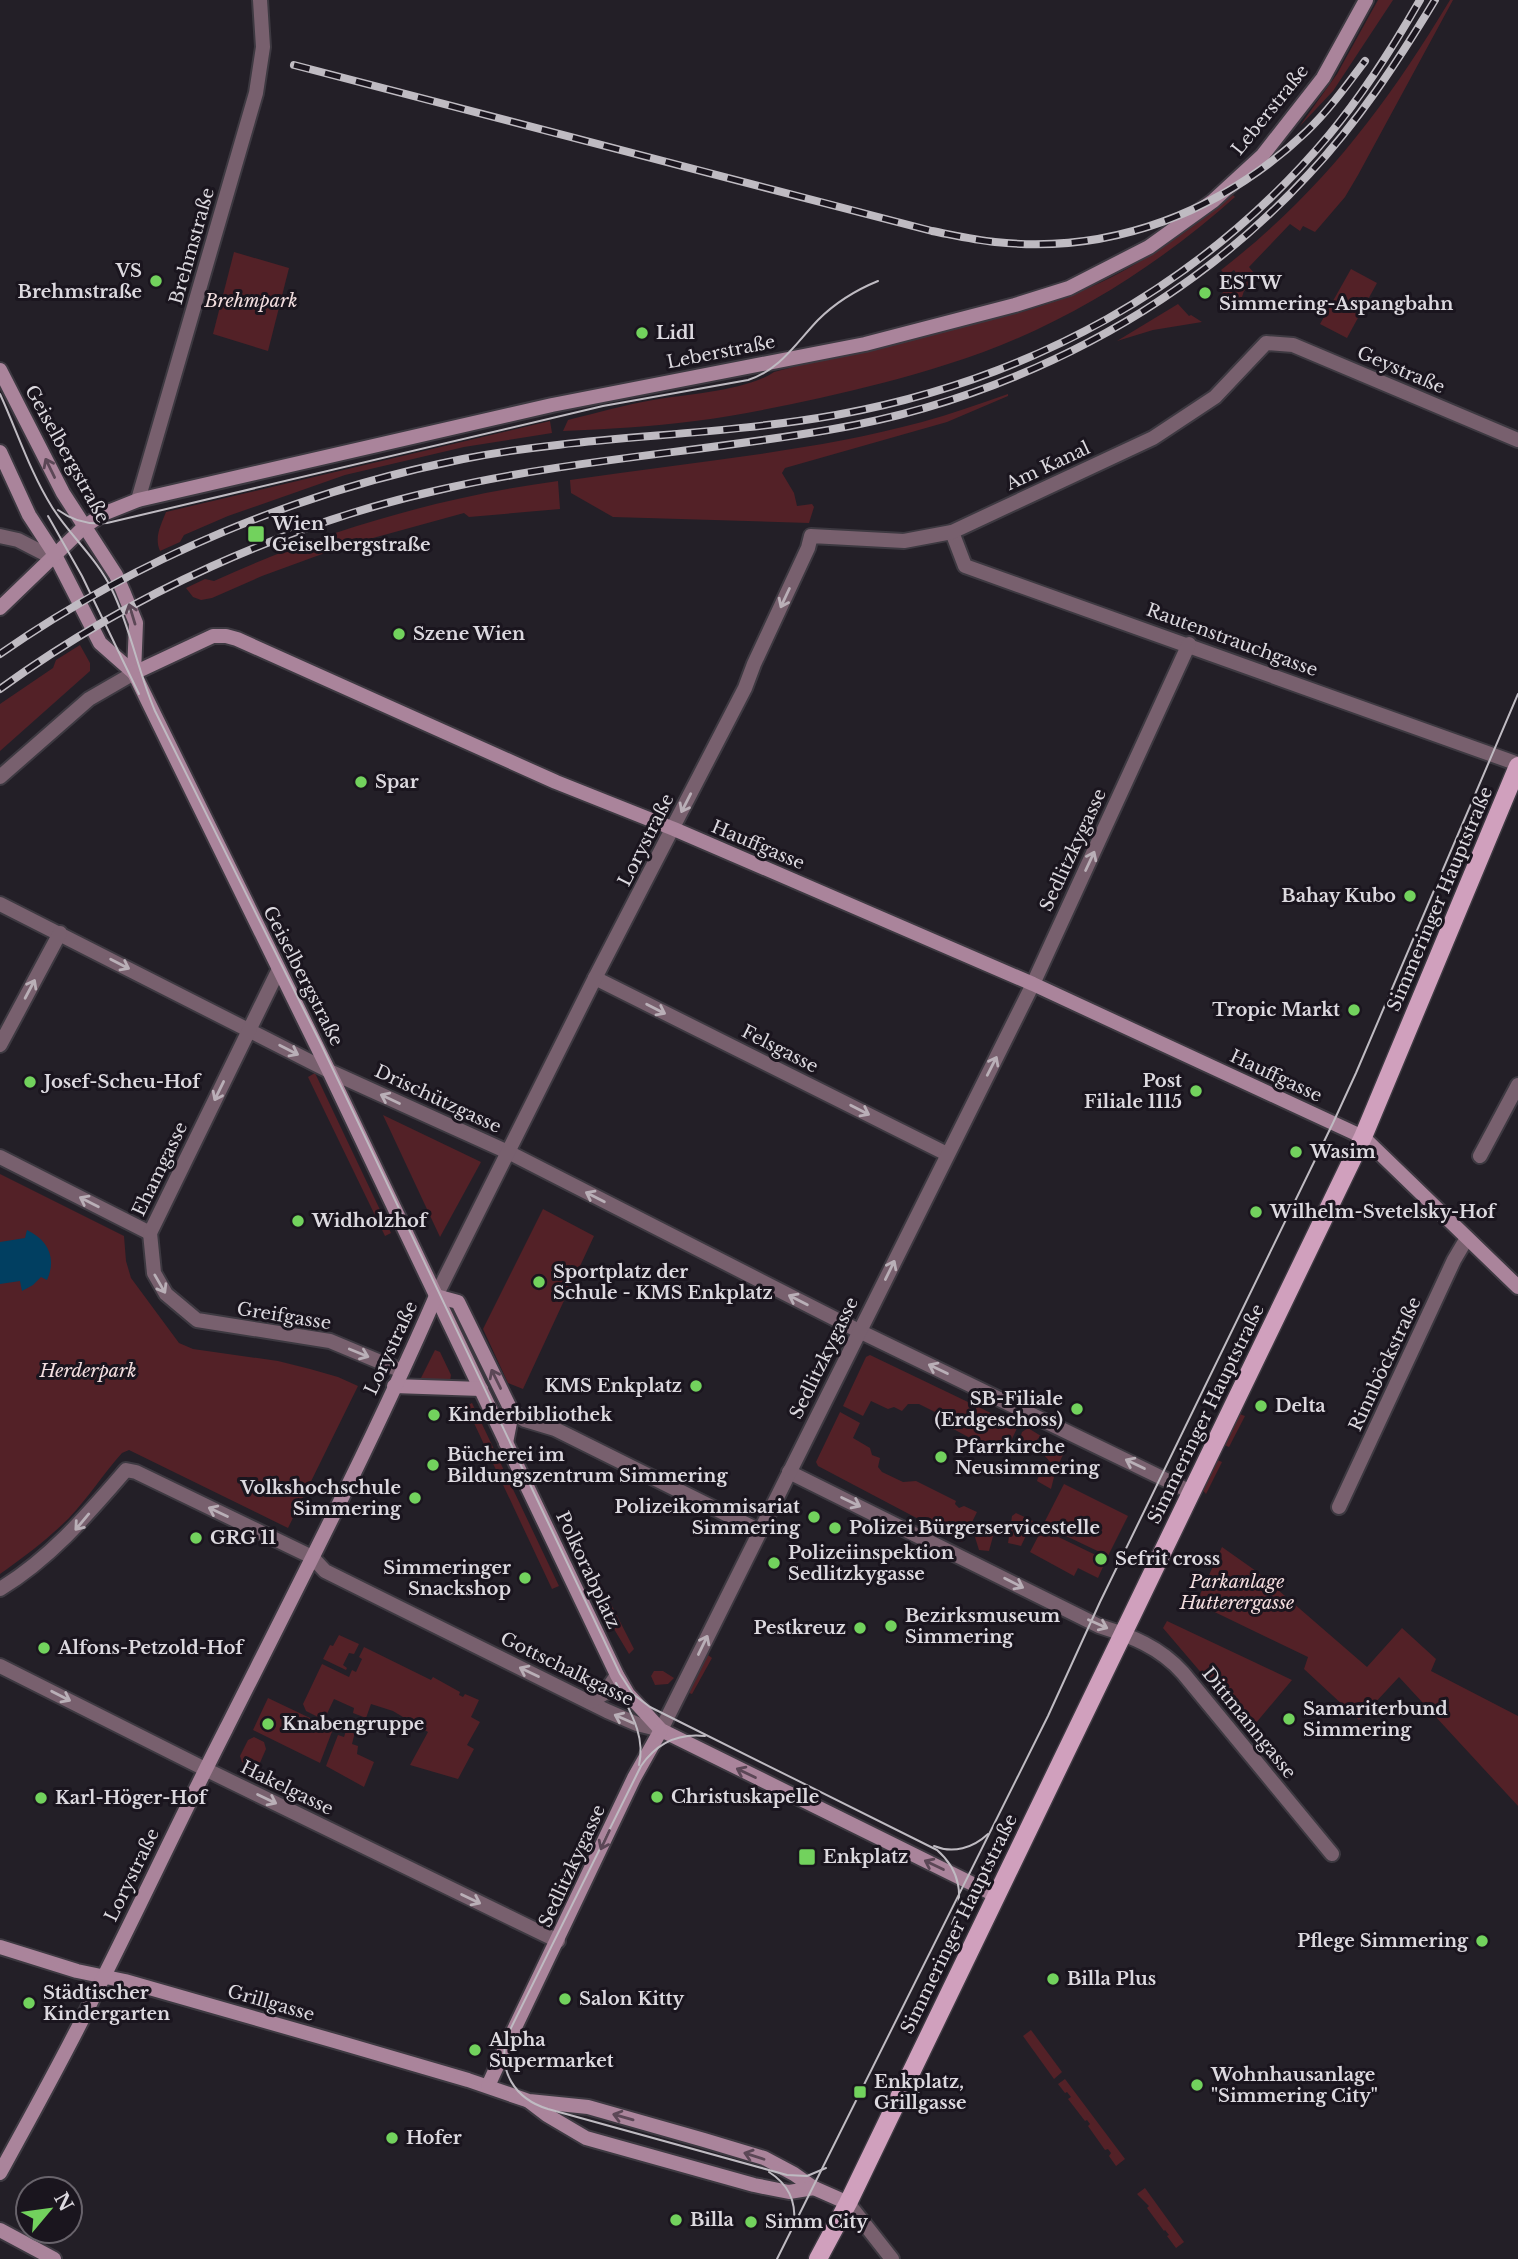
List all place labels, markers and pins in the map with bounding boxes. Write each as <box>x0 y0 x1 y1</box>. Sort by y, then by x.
place label: VS Brehmstraße <box>18 260 142 303</box>
place label: ESTW Simmering-Aspangbahn <box>1219 272 1453 315</box>
marker: VS Brehmstraße <box>148 273 164 289</box>
marker: ESTW Simmering-Aspangbahn <box>1197 285 1213 301</box>
place label: Lidl <box>656 322 696 344</box>
marker: Lidl <box>634 325 650 341</box>
place label: Wien Geiselbergstraße <box>271 513 431 556</box>
marker: Wien Geiselbergstraße <box>246 524 266 544</box>
place label: Szene Wien <box>413 623 525 645</box>
marker: Szene Wien <box>391 626 407 642</box>
place label: Spar <box>375 771 419 793</box>
marker: Spar <box>353 774 369 790</box>
place label: Bahay Kubo <box>1281 885 1396 907</box>
marker: Bahay Kubo <box>1402 888 1418 904</box>
place label: Tropic Markt <box>1212 999 1340 1021</box>
marker: Tropic Markt <box>1346 1002 1362 1018</box>
place label: Post Filiale 1115 <box>1084 1070 1182 1113</box>
place label: Josef-Scheu-Hof <box>40 1071 202 1093</box>
marker: Josef-Scheu-Hof <box>22 1074 38 1090</box>
marker: Post Filiale 1115 <box>1188 1083 1204 1099</box>
place label: Wasim <box>1309 1141 1376 1163</box>
marker: Wasim <box>1288 1144 1304 1160</box>
place label: Wilhelm-Svetelsky-Hof <box>1269 1201 1498 1223</box>
marker: Wilhelm-Svetelsky-Hof <box>1248 1204 1264 1220</box>
place label: Widholzhof <box>311 1210 429 1232</box>
marker: Widholzhof <box>290 1213 306 1229</box>
place label: Sportplatz der Schule - KMS Enkplatz <box>553 1261 773 1304</box>
marker: Sportplatz der Schule - KMS Enkplatz <box>531 1274 547 1290</box>
place label: KMS Enkplatz <box>545 1375 682 1397</box>
marker: KMS Enkplatz <box>688 1378 704 1394</box>
place label: SB-Filiale (Erdgeschoss) <box>935 1388 1063 1431</box>
place label: Delta <box>1275 1395 1326 1417</box>
marker: Delta <box>1253 1398 1269 1414</box>
marker: SB-Filiale (Erdgeschoss) <box>1069 1401 1085 1417</box>
place label: Kinderbibliothek <box>448 1404 613 1426</box>
marker: Kinderbibliothek <box>426 1407 442 1423</box>
place label: Pfarrkirche Neusimmering <box>955 1436 1101 1479</box>
place label: Bücherei im Bildungszentrum Simmering <box>447 1444 728 1487</box>
marker: Pfarrkirche Neusimmering <box>933 1449 949 1465</box>
marker: Bücherei im Bildungszentrum Simmering <box>425 1457 441 1473</box>
place label: Volkshochschule Simmering <box>240 1477 402 1520</box>
marker: Volkshochschule Simmering <box>407 1490 423 1506</box>
place label: Polizeikommisariat Simmering <box>614 1496 801 1539</box>
marker: Polizeikommisariat Simmering <box>806 1509 822 1525</box>
place label: Polizei Bürgerservicestelle <box>849 1517 1100 1539</box>
marker: Polizei Bürgerservicestelle <box>827 1520 843 1536</box>
place label: GRG 11 <box>210 1527 276 1549</box>
marker: GRG 11 <box>188 1530 204 1546</box>
place label: Polizeiinspektion Sedlitzkygasse <box>788 1542 954 1585</box>
place label: Sefrit cross <box>1115 1548 1220 1570</box>
marker: Sefrit cross <box>1093 1551 1109 1567</box>
marker: Polizeiinspektion Sedlitzkygasse <box>766 1555 782 1571</box>
place label: Simmeringer Snackshop <box>383 1557 511 1600</box>
marker: Simmeringer Snackshop <box>517 1570 533 1586</box>
place label: Bezirksmuseum Simmering <box>905 1605 1060 1648</box>
place label: Pestkreuz <box>753 1617 846 1639</box>
marker: Bezirksmuseum Simmering <box>883 1618 899 1634</box>
marker: Pestkreuz <box>852 1620 868 1636</box>
place label: Alfons-Petzold-Hof <box>57 1637 245 1659</box>
marker: Alfons-Petzold-Hof <box>36 1640 52 1656</box>
place label: Samariterbund Simmering <box>1303 1698 1448 1741</box>
marker: Samariterbund Simmering <box>1281 1711 1297 1727</box>
place label: Knabengruppe <box>282 1713 424 1735</box>
marker: Knabengruppe <box>260 1716 276 1732</box>
place label: Christuskapelle <box>671 1786 819 1808</box>
place label: Karl-Höger-Hof <box>55 1787 209 1809</box>
marker: Christuskapelle <box>649 1789 665 1805</box>
marker: Karl-Höger-Hof <box>33 1790 49 1806</box>
place label: Enkplatz <box>823 1846 908 1868</box>
marker: Enkplatz <box>797 1847 817 1867</box>
place label: Pflege Simmering <box>1297 1930 1469 1952</box>
marker: Pflege Simmering <box>1474 1933 1490 1949</box>
place label: Billa Plus <box>1067 1968 1156 1990</box>
marker: Billa Plus <box>1045 1971 1061 1987</box>
place label: Städtischer Kindergarten <box>43 1982 170 2025</box>
place label: Salon Kitty <box>579 1988 684 2010</box>
marker: Salon Kitty <box>557 1991 573 2007</box>
marker: Städtischer Kindergarten <box>21 1995 37 2011</box>
place label: Alpha Supermarket <box>488 2029 614 2072</box>
marker: Alpha Supermarket <box>467 2042 483 2058</box>
place label: Wohnhausanlage "Simmering City" <box>1210 2064 1378 2107</box>
place label: Enkplatz, Grillgasse <box>874 2071 967 2114</box>
marker: Wohnhausanlage "Simmering City" <box>1189 2077 1205 2093</box>
marker: Enkplatz, Grillgasse <box>852 2084 868 2100</box>
place label: Hofer <box>406 2127 462 2149</box>
marker: Hofer <box>384 2130 400 2146</box>
place label: Billa <box>690 2209 735 2231</box>
place label: Simm City <box>765 2211 868 2233</box>
marker: Billa <box>668 2212 684 2228</box>
marker: Simm City <box>743 2214 759 2230</box>

